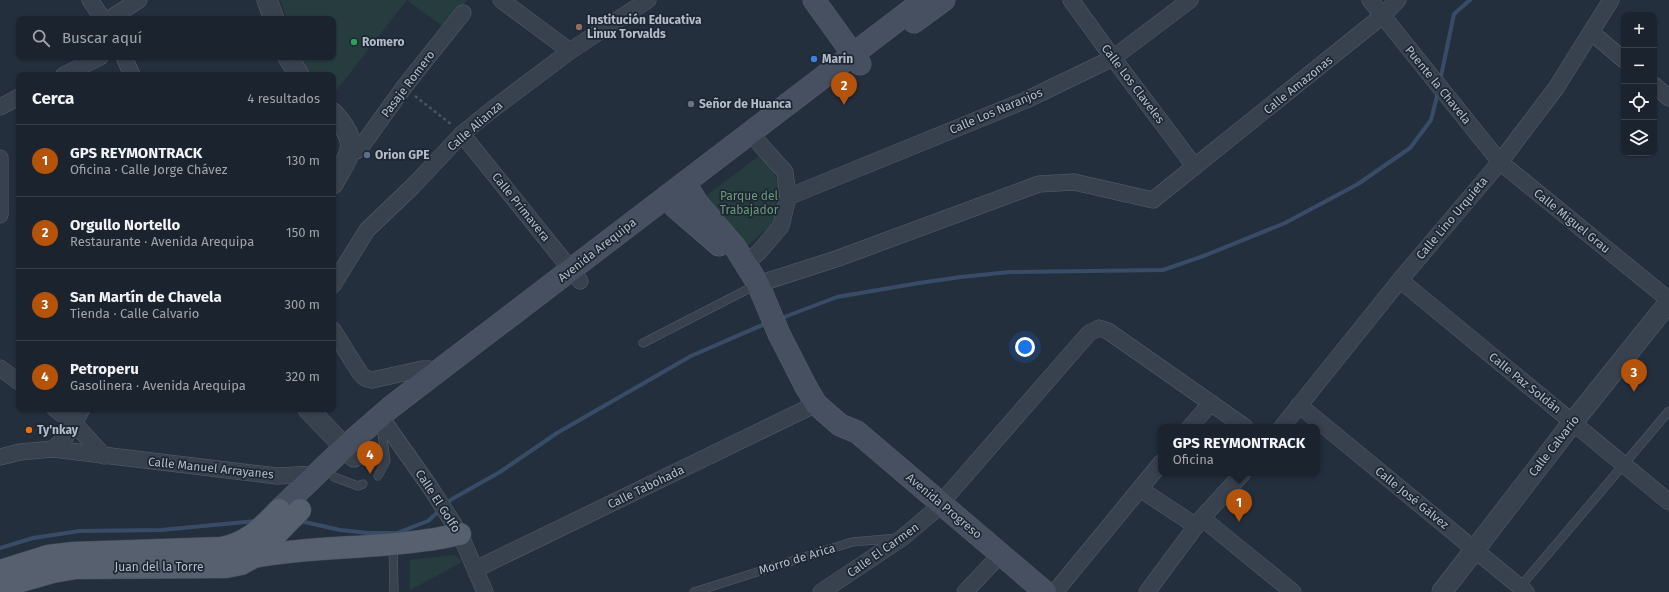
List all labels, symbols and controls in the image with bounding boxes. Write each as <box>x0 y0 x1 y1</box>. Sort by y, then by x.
map controls <box>1621 12 1657 156</box>
button: + <box>1621 12 1657 48</box>
place label: Institución Educativa Linux Torvalds <box>587 13 702 41</box>
search box <box>16 16 336 60</box>
marker: Institución Educativa Linux Torvalds <box>574 22 584 32</box>
icon: search <box>30 27 52 49</box>
text: Buscar aquí <box>62 29 142 47</box>
place label: Romero <box>362 35 404 49</box>
marker: Romero <box>349 37 359 47</box>
street label: Calle Los Claveles <box>1099 42 1168 127</box>
street label: Puente la Chavela <box>1402 43 1474 127</box>
street label: Pasaje Romero <box>378 48 438 120</box>
button: − <box>1621 48 1657 84</box>
place label: Marin <box>822 52 853 66</box>
street label: Calle Amazonas <box>1261 53 1336 117</box>
marker: Marin <box>809 54 819 64</box>
pin: 2 <box>831 72 857 105</box>
button: locate <box>1621 84 1657 120</box>
street label: Calle Los Naranjos <box>947 85 1045 137</box>
text: Cerca <box>32 88 74 109</box>
text: 4 resultados <box>247 91 320 106</box>
place label: Señor de Huanca <box>699 97 792 111</box>
street label: Calle Alianza <box>445 98 505 154</box>
marker: Señor de Huanca <box>686 99 696 109</box>
button: layers <box>1621 120 1657 156</box>
text: GPS REYMONTRACK <box>70 144 202 162</box>
place label: Orion GPE <box>375 148 430 162</box>
marker: Orion GPE <box>362 150 372 160</box>
text: 1 <box>42 153 48 168</box>
text: 130 m <box>286 153 320 168</box>
text: Oficina · Calle Jorge Chávez <box>70 162 227 177</box>
street label: Calle Primavera <box>489 170 553 244</box>
street label: Calle Lino Urquieta <box>1413 174 1491 262</box>
street label: Calle Miguel Grau <box>1531 186 1613 256</box>
park label: Parque del Trabajador <box>720 189 779 217</box>
street label: Avenida Arequipa <box>555 215 639 285</box>
text: Orgullo Nortello <box>70 216 180 234</box>
text: 2 <box>42 225 48 240</box>
text: 150 m <box>286 225 320 240</box>
text: Restaurante · Avenida Arequipa <box>70 234 254 249</box>
text: San Martín de Chavela <box>70 288 222 306</box>
text: 3 <box>42 297 48 312</box>
text: 300 m <box>284 297 320 312</box>
text: Tienda · Calle Calvario <box>70 306 199 321</box>
your location <box>1015 337 1035 357</box>
street label: Calle Paz Soldán <box>1486 350 1564 416</box>
pin: 3 <box>1621 359 1647 392</box>
text: Petroperu <box>70 360 139 378</box>
text: 4 <box>41 369 49 384</box>
text: 320 m <box>285 369 320 384</box>
text: Gasolinera · Avenida Arequipa <box>70 378 246 393</box>
street label: Calle Calvario <box>1526 413 1582 479</box>
place label: Ty'nkay <box>37 423 79 437</box>
popup <box>1158 424 1320 476</box>
marker: Ty'nkay <box>24 425 34 435</box>
text: GPS REYMONTRACK <box>1173 434 1305 452</box>
pin: 4 <box>357 441 383 474</box>
text: Oficina <box>1173 452 1214 467</box>
street label: Calle Manuel Arrayanes <box>147 454 275 482</box>
street label: Calle Tabohada <box>606 462 686 512</box>
street label: Calle José Gálvez <box>1372 464 1452 532</box>
street label: Calle El Golfo <box>413 467 463 535</box>
street label: Avenida Progreso <box>903 470 985 542</box>
pin: 1 <box>1226 489 1252 522</box>
street label: Calle El Carmen <box>844 520 922 580</box>
street label: Morro de Arica <box>757 541 837 577</box>
street label: Juan del la Torre <box>115 560 203 574</box>

